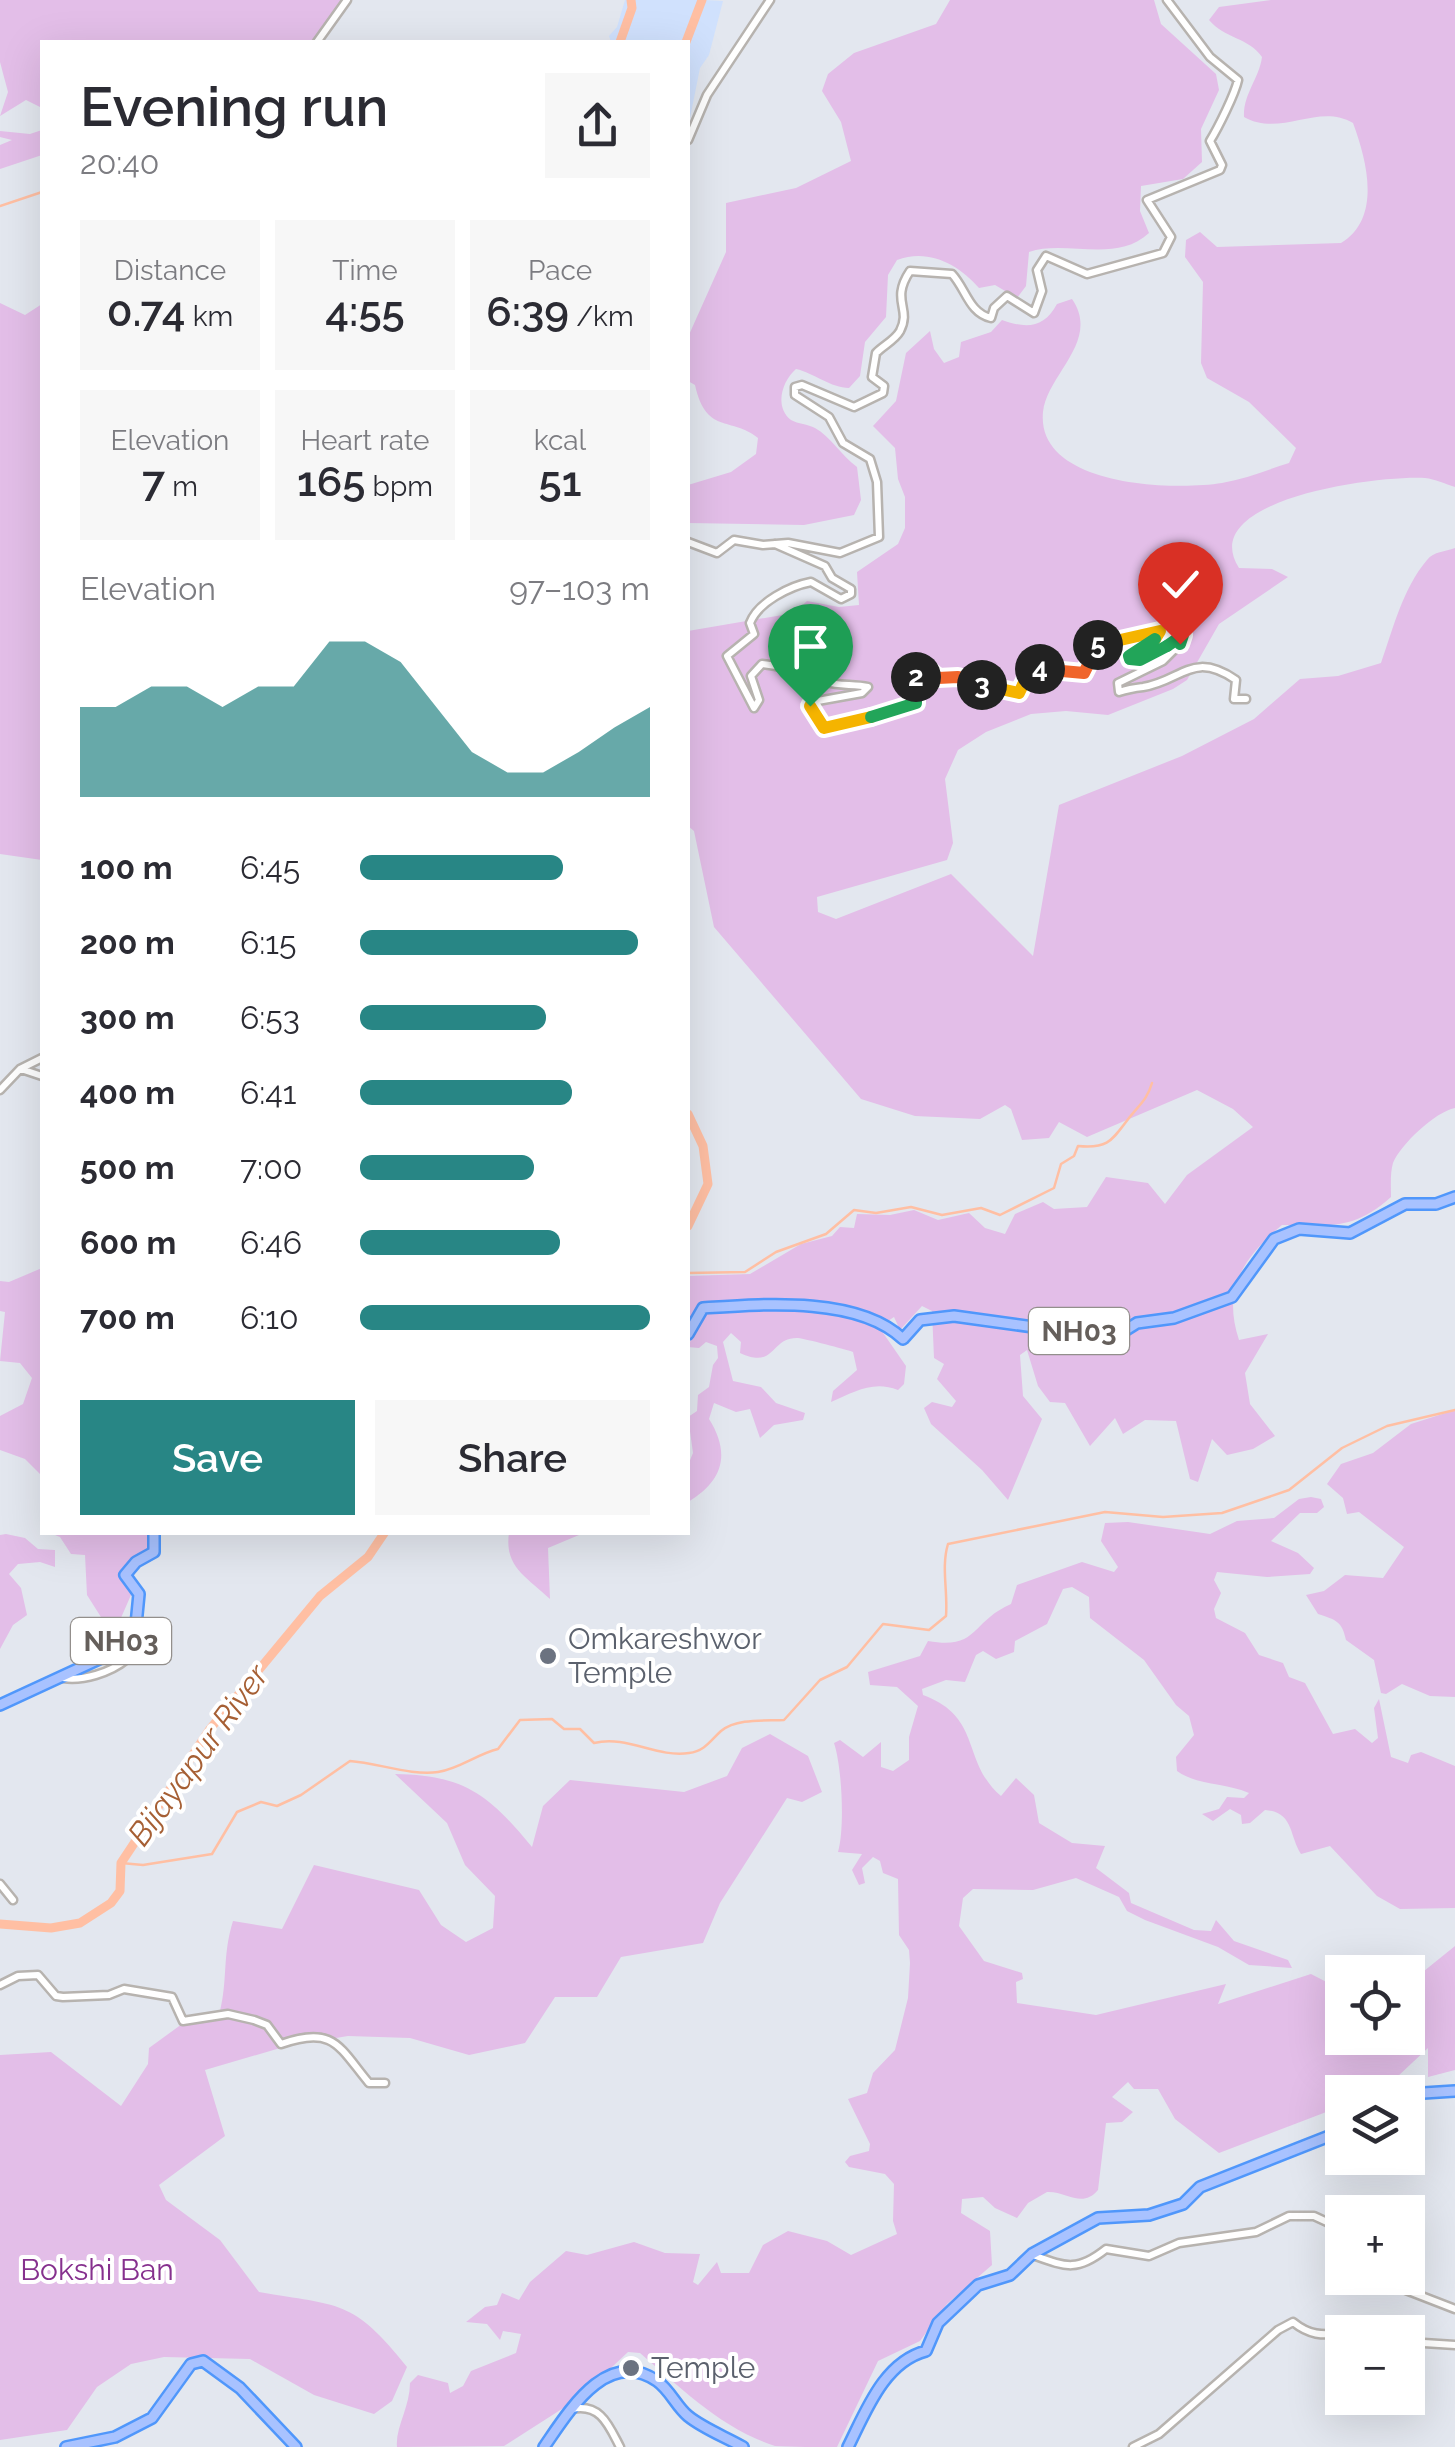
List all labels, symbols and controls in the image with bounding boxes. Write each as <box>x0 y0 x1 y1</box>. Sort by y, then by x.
button: share <box>545 73 650 178</box>
text: Evening run <box>80 74 388 139</box>
text: 20:40 <box>80 144 159 181</box>
text: Distance <box>114 254 226 287</box>
text: Time <box>332 254 398 287</box>
text: Pace <box>528 254 592 287</box>
text: 0.74 <box>107 287 186 336</box>
text: 4:55 <box>325 287 405 336</box>
text: 6:39 <box>486 287 569 336</box>
text: km <box>186 300 233 333</box>
text: /km <box>569 300 634 333</box>
text: Elevation <box>111 424 229 457</box>
text: Heart rate <box>301 424 429 457</box>
text: kcal <box>534 424 586 457</box>
text: 7 <box>142 457 165 506</box>
text: 165 <box>297 457 365 506</box>
text: 51 <box>539 457 581 506</box>
text: m <box>165 470 198 503</box>
text: bpm <box>365 470 433 503</box>
pin <box>1138 542 1223 645</box>
icon: check <box>1153 557 1208 612</box>
text: Elevation <box>80 570 216 607</box>
text: 97–103 m <box>509 570 650 607</box>
pin <box>768 604 853 707</box>
icon: arrive <box>783 619 838 674</box>
pin: 5 <box>1073 620 1123 670</box>
text: 5 <box>1090 628 1106 661</box>
pin: 4 <box>1015 644 1065 694</box>
pin: 2 <box>891 652 941 702</box>
text: 4 <box>1032 652 1048 685</box>
text: 2 <box>908 660 924 693</box>
pin: 3 <box>957 660 1007 710</box>
text: 3 <box>974 668 990 701</box>
text: 100 m <box>80 849 173 886</box>
text: 6:45 <box>240 849 300 886</box>
text: 200 m <box>80 924 175 961</box>
text: 6:15 <box>240 924 296 961</box>
text: 300 m <box>80 999 175 1036</box>
text: 6:53 <box>240 999 300 1036</box>
text: 400 m <box>80 1074 175 1111</box>
text: 6:41 <box>240 1074 296 1111</box>
text: 500 m <box>80 1149 175 1186</box>
text: 7:00 <box>240 1149 302 1186</box>
text: 600 m <box>80 1224 176 1261</box>
text: 6:46 <box>240 1224 302 1261</box>
text: 700 m <box>80 1299 175 1336</box>
text: 6:10 <box>240 1299 299 1336</box>
road number: NH03 <box>1029 1308 1129 1354</box>
button: Save <box>80 1400 355 1515</box>
button: Share <box>375 1400 650 1515</box>
road number: NH03 <box>71 1618 171 1664</box>
place label: Omkareshwor Temple <box>568 1621 762 1690</box>
marker: Omkareshwor Temple <box>537 1645 559 1667</box>
water label: Bijayapur River <box>120 1657 276 1852</box>
map controls <box>1325 1955 1425 2415</box>
button: locate <box>1325 1955 1425 2055</box>
button: layers <box>1325 2075 1425 2175</box>
button: + <box>1325 2195 1425 2295</box>
park label: Bokshi Ban <box>20 2252 174 2287</box>
button: − <box>1325 2315 1425 2415</box>
place label: Temple <box>651 2350 755 2385</box>
marker: Temple <box>620 2357 642 2379</box>

